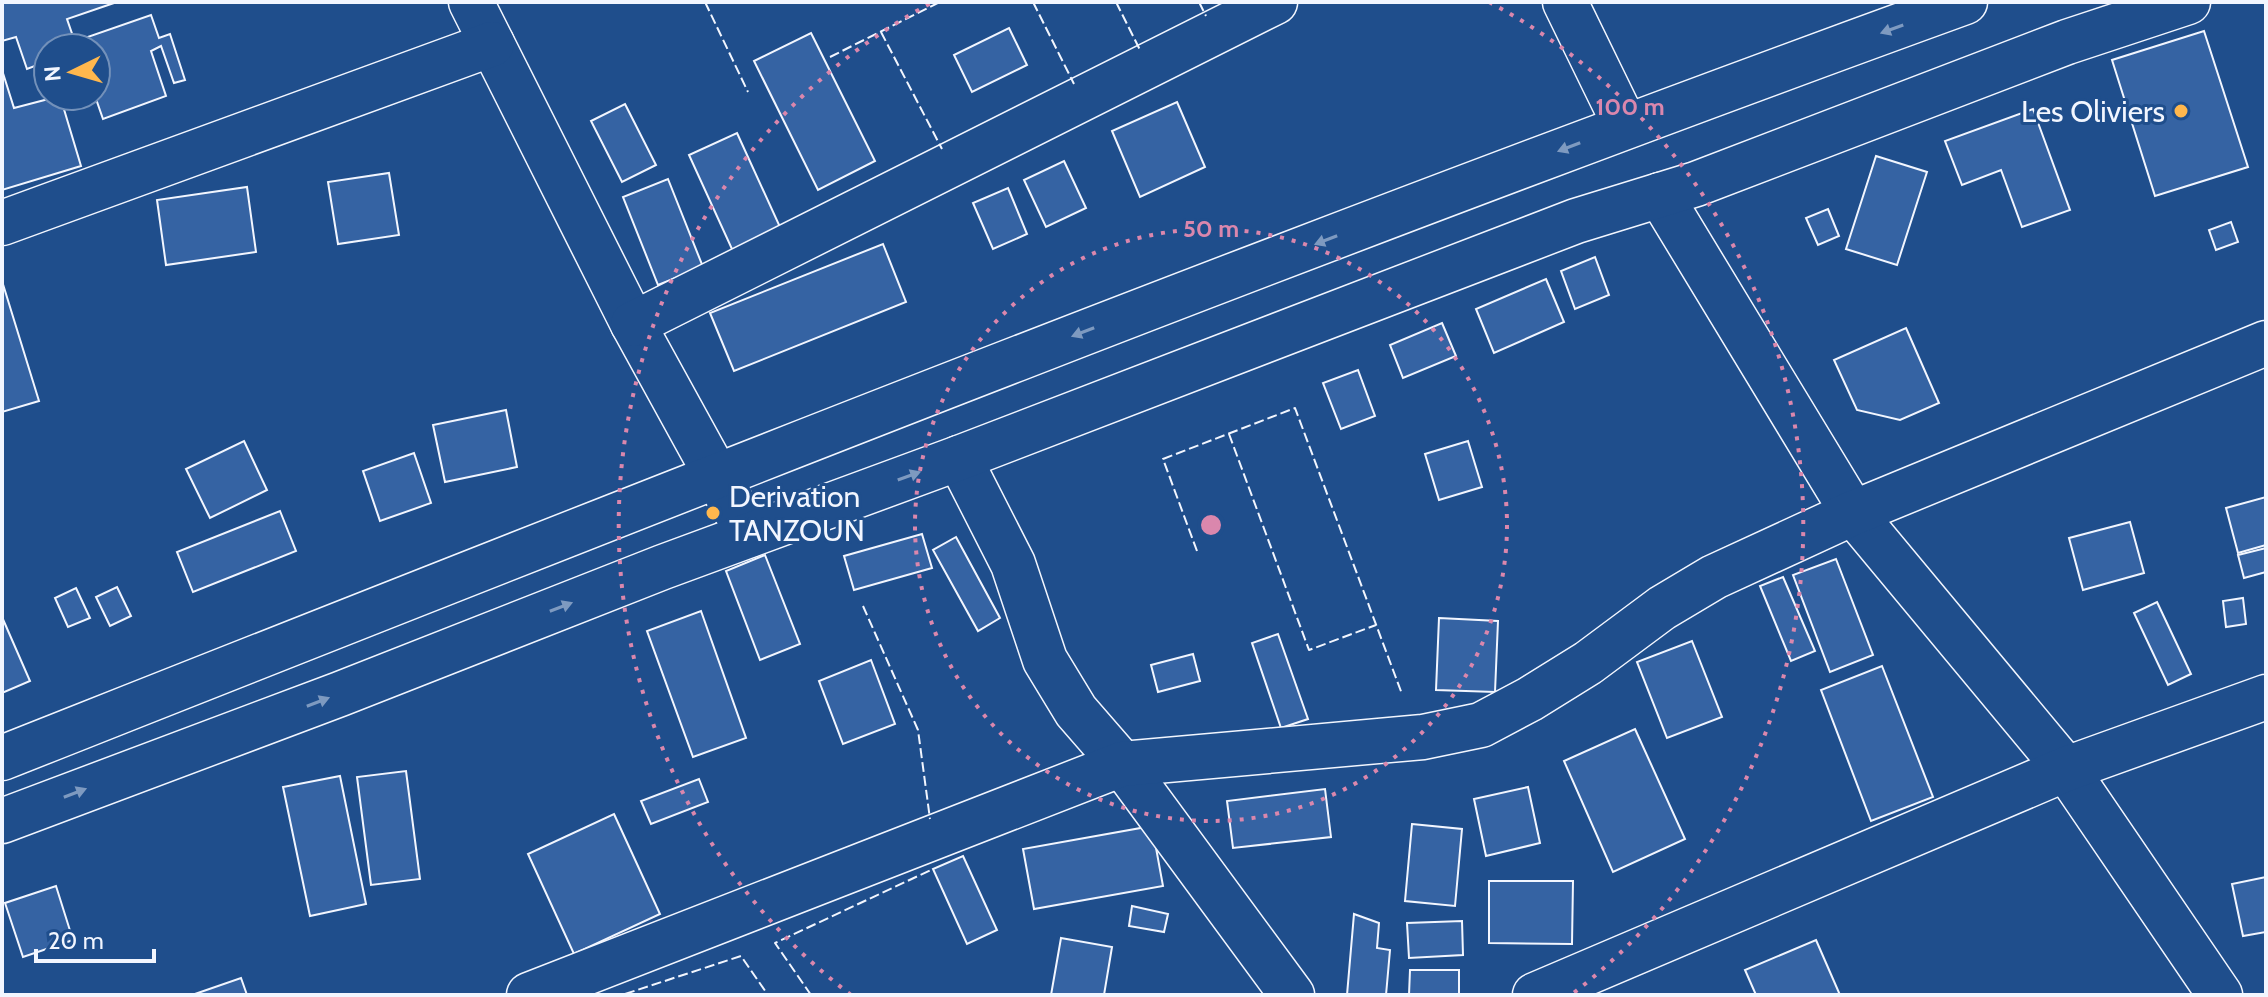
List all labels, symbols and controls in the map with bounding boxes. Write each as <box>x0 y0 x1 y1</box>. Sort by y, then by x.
one-way arrow <box>1880 23 1904 35</box>
north arrow <box>32 32 112 112</box>
text: N <box>38 65 67 83</box>
text: 100 m <box>1595 92 1665 121</box>
place label: Les Oliviers <box>2021 93 2165 130</box>
marker: Les Oliviers <box>2172 102 2190 120</box>
one-way arrow <box>1557 141 1581 154</box>
text: 50 m <box>1183 214 1239 243</box>
one-way arrow <box>1314 234 1338 247</box>
one-way arrow <box>1071 326 1095 339</box>
one-way arrow <box>897 470 921 482</box>
place label: Derivation TANZOUN <box>729 478 865 549</box>
marker: Derivation TANZOUN <box>704 504 722 522</box>
centre of rings <box>1197 511 1225 539</box>
one-way arrow <box>549 600 573 613</box>
one-way arrow <box>306 695 330 708</box>
one-way arrow <box>63 786 87 799</box>
scale bar <box>36 913 154 963</box>
text: 20 m <box>48 926 104 955</box>

